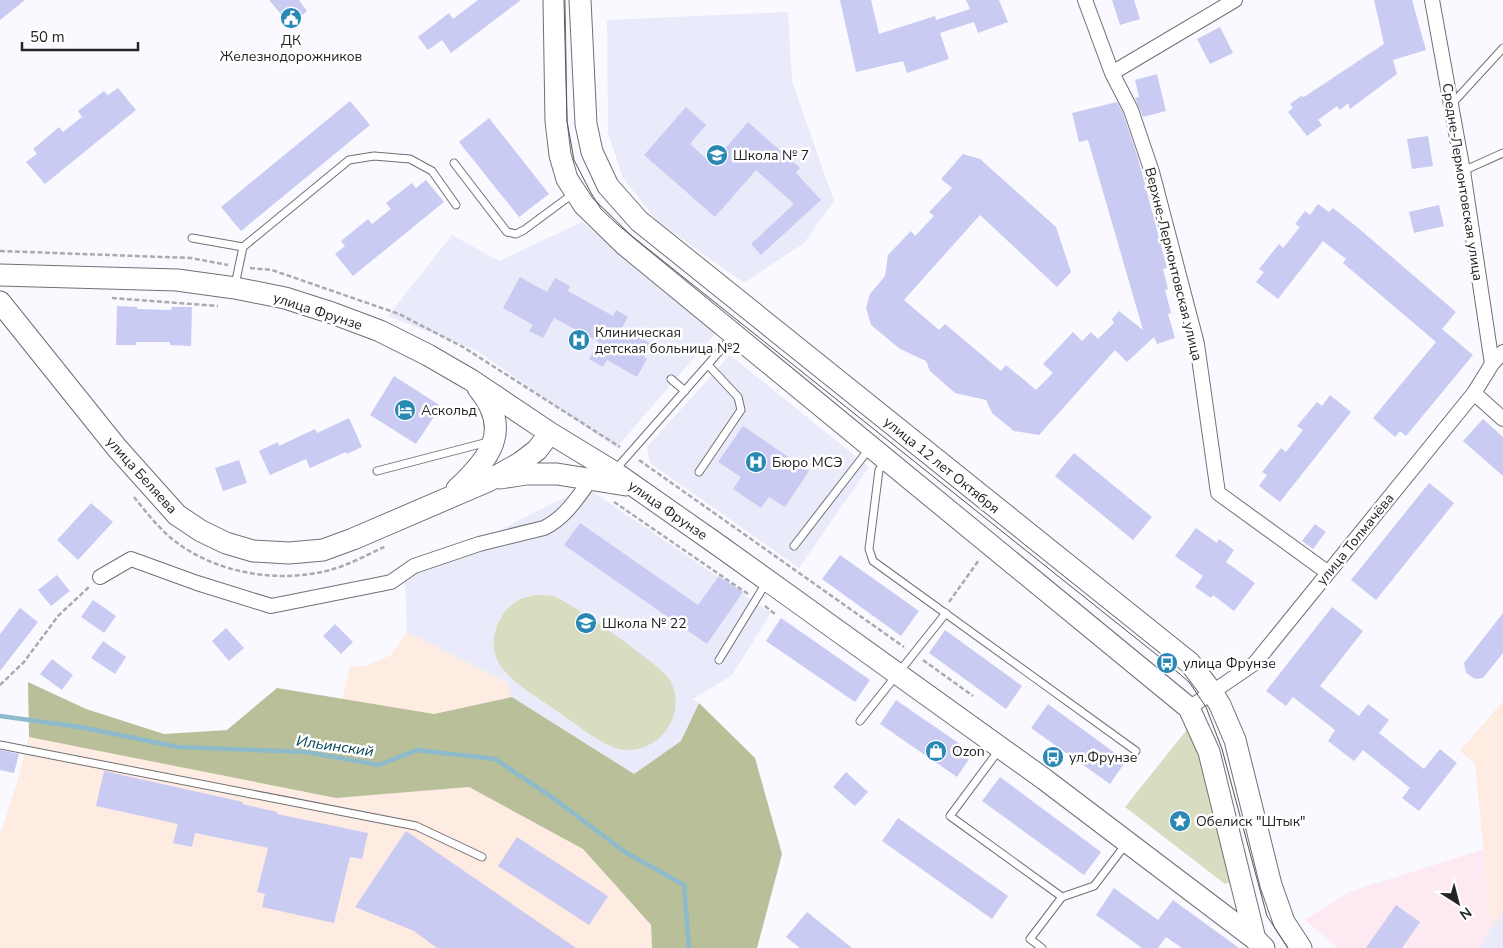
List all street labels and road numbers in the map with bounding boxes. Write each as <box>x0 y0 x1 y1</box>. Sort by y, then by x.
street label: Средне-Лермонтовская улица <box>1437 82 1488 282</box>
street label: Верхне-Лермонтовская улица <box>1140 165 1207 363</box>
street label: улица Фрунзе <box>271 288 365 335</box>
street label: улица 12 лет Октября <box>880 413 1004 518</box>
street label: улица Беляева <box>102 433 181 518</box>
street label: улица Фрунзе <box>624 476 711 545</box>
street label: улица Толмачёва <box>1312 489 1398 589</box>

